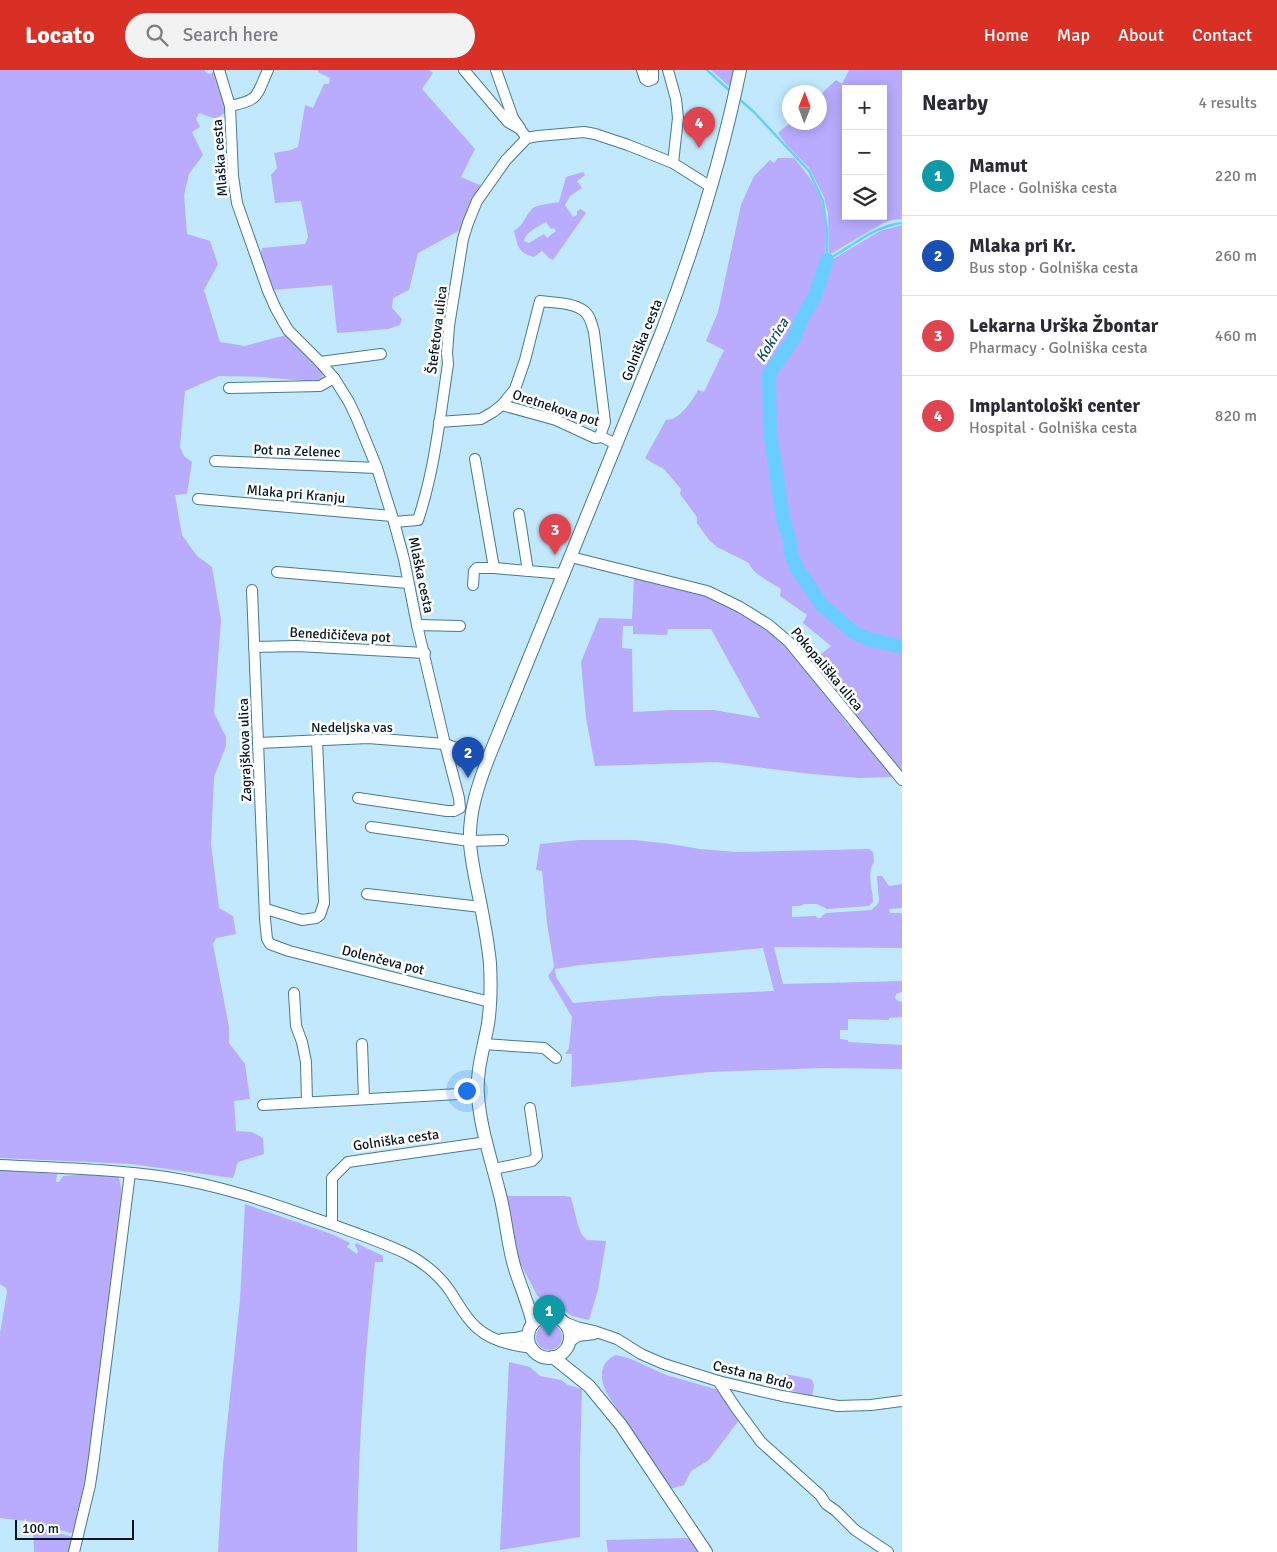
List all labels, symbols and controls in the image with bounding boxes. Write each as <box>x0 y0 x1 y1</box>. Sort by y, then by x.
search box <box>125 13 475 58</box>
text: Locato <box>25 20 95 50</box>
icon: search <box>143 21 171 49</box>
text: Search here <box>183 23 279 47</box>
text: Home <box>984 24 1029 46</box>
text: Map <box>1057 24 1090 46</box>
text: About <box>1118 24 1164 46</box>
text: Contact <box>1192 24 1252 46</box>
north arrow <box>782 85 827 130</box>
map controls <box>842 85 887 220</box>
button: + <box>842 85 887 130</box>
text: Nearby <box>922 90 988 116</box>
text: 4 results <box>1198 93 1257 113</box>
pin: 4 <box>683 107 715 148</box>
street label: Mlaška cesta <box>209 119 231 197</box>
button: − <box>842 130 887 175</box>
text: Mamut <box>969 154 1028 178</box>
text: 1 <box>934 166 942 186</box>
text: 220 m <box>1215 166 1257 186</box>
button: layers <box>842 175 887 220</box>
text: Place · Golniška cesta <box>969 178 1117 198</box>
text: Mlaka pri Kr. <box>969 234 1076 258</box>
text: 2 <box>934 246 942 266</box>
text: 260 m <box>1215 246 1257 266</box>
text: Bus stop · Golniška cesta <box>969 258 1138 278</box>
street label: Štefetova ulica <box>423 285 451 375</box>
street label: Golniška cesta <box>618 297 666 383</box>
water label: Kokrica <box>752 314 793 365</box>
text: Lekarna Urška Žbontar <box>969 314 1158 338</box>
text: 3 <box>934 326 942 346</box>
text: 460 m <box>1215 326 1257 346</box>
text: Pharmacy · Golniška cesta <box>969 338 1148 358</box>
street label: Oretnekova pot <box>510 386 602 430</box>
text: Implantološki center <box>969 394 1140 418</box>
text: 4 <box>934 406 942 426</box>
text: 820 m <box>1215 406 1257 426</box>
text: Hospital · Golniška cesta <box>969 418 1137 438</box>
street label: Pot na Zelenec <box>253 441 341 461</box>
street label: Mlaka pri Kranju <box>246 481 346 507</box>
pin: 3 <box>539 514 571 555</box>
street label: Mlaška cesta <box>405 535 437 615</box>
street label: Benedičičeva pot <box>289 624 391 646</box>
street label: Pokopališka ulica <box>787 624 867 714</box>
street label: Zagrajškova ulica <box>235 698 255 802</box>
street label: Nedeljska vas <box>311 719 393 736</box>
pin: 2 <box>452 737 484 778</box>
street label: Dolenčeva pot <box>340 942 426 978</box>
your location <box>454 1078 480 1104</box>
street label: Golniška cesta <box>352 1126 440 1154</box>
pin: 1 <box>533 1295 565 1336</box>
street label: Cesta na Brdo <box>711 1357 795 1393</box>
scale bar <box>15 1517 134 1540</box>
text: 100 m <box>22 1520 59 1537</box>

